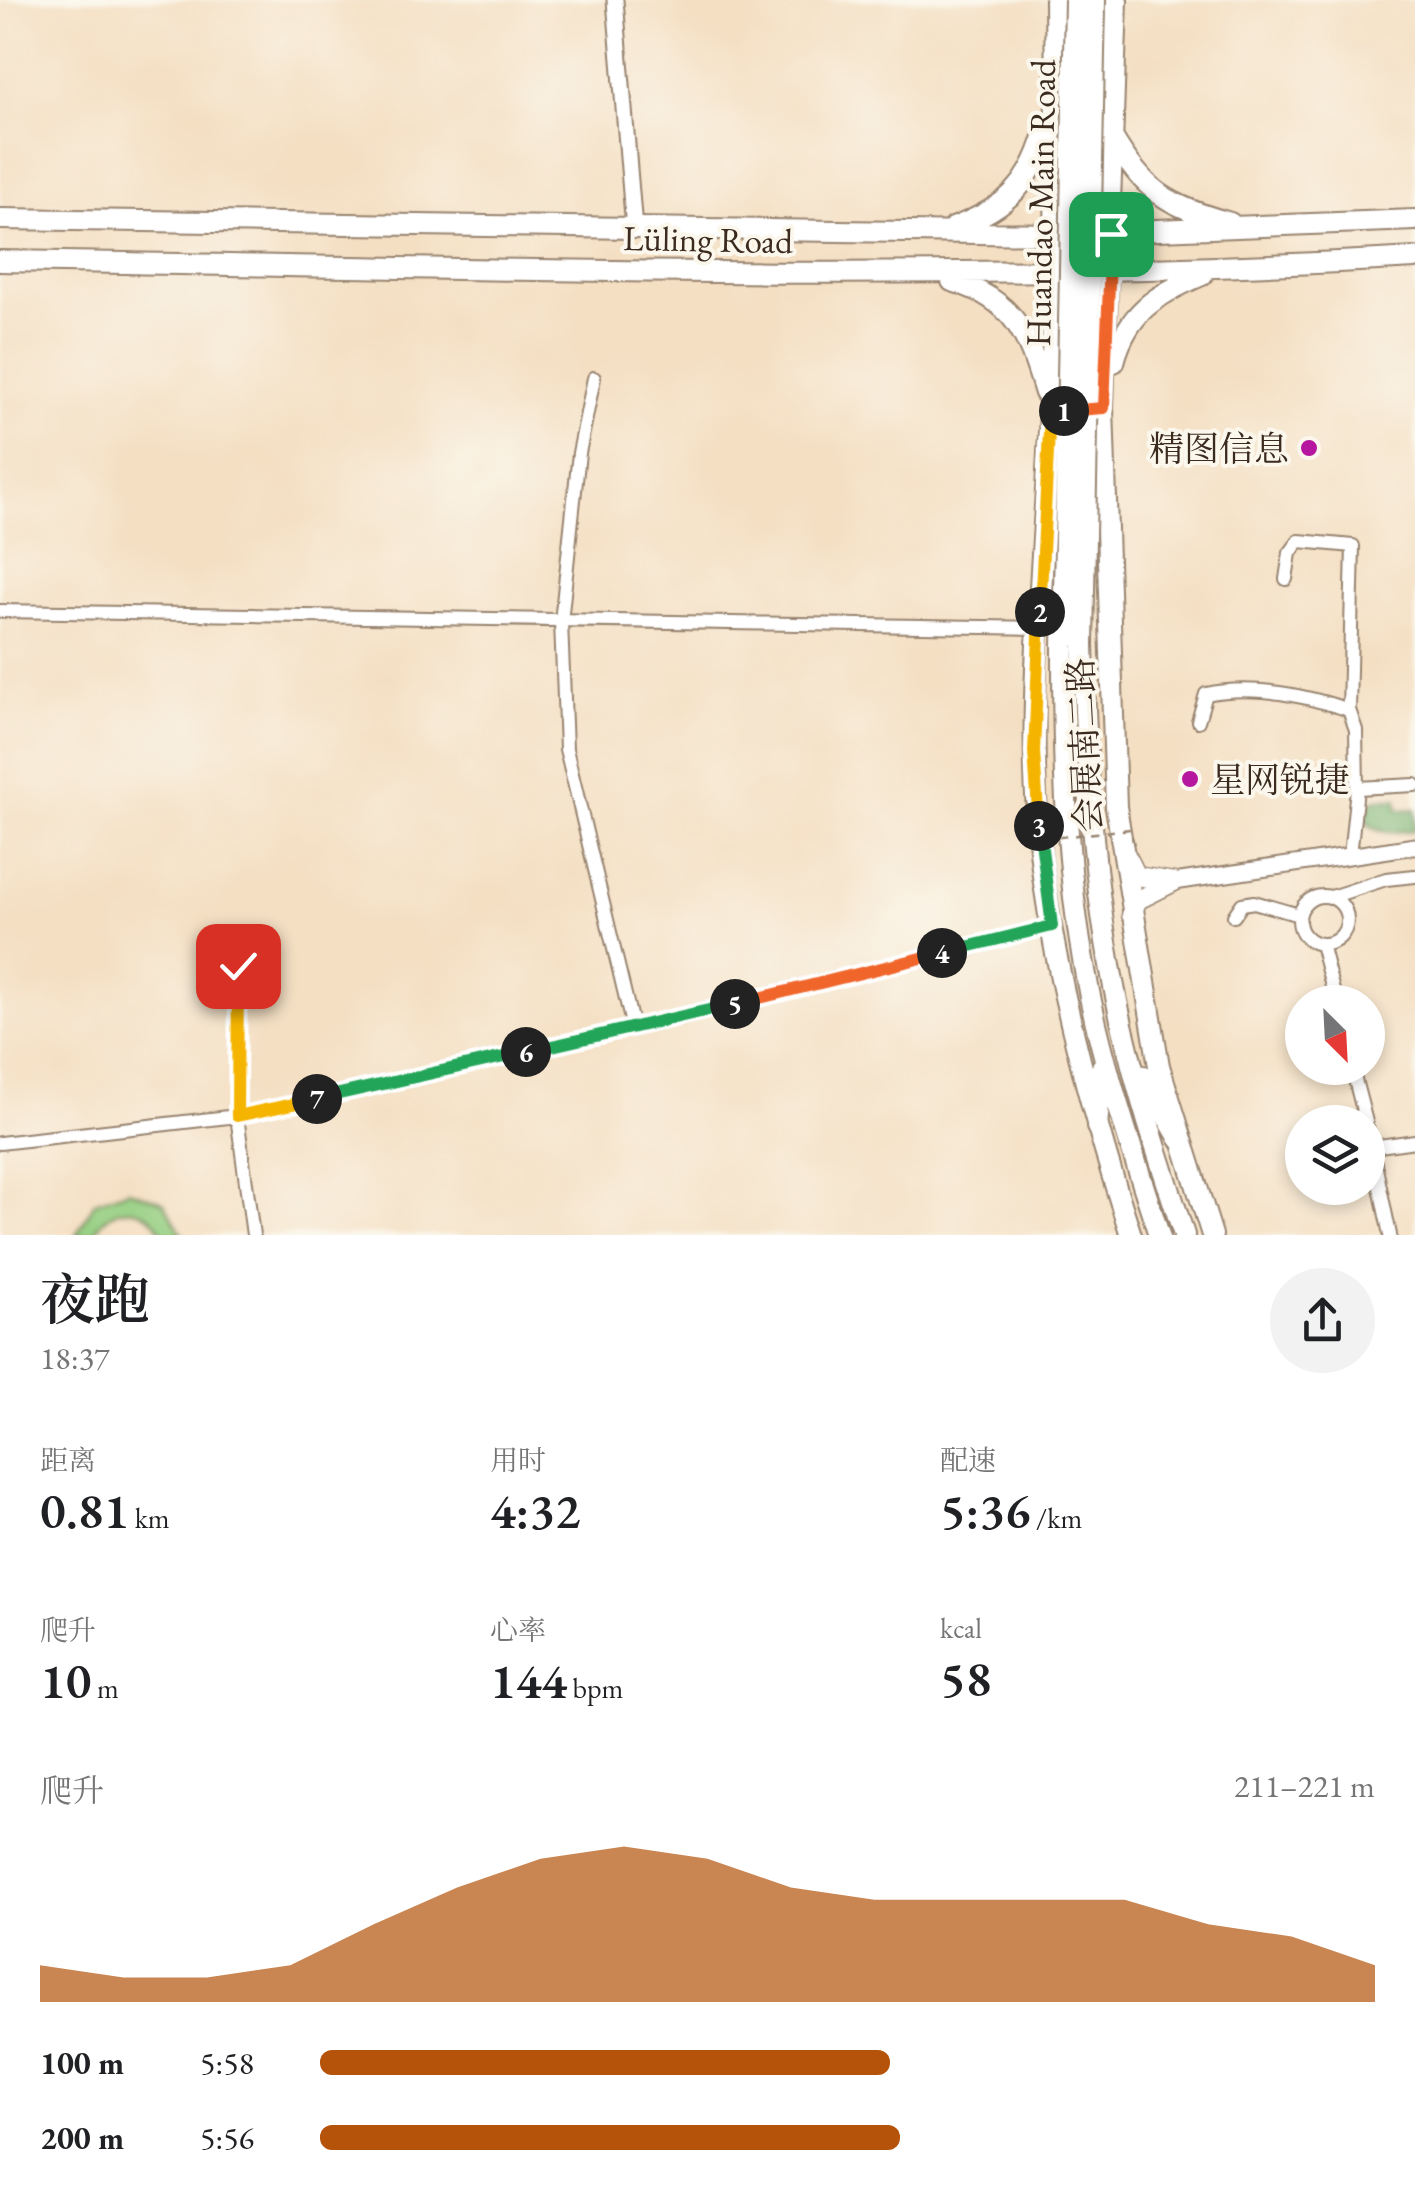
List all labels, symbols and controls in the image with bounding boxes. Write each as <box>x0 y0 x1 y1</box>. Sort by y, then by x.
street label: Huandao Main Road <box>1015 59 1065 347</box>
pin <box>1069 192 1154 277</box>
icon: arrive <box>1084 207 1139 262</box>
street label: Lüling Road <box>623 215 794 263</box>
pin: 1 <box>1039 386 1089 436</box>
text: 1 <box>1057 393 1071 429</box>
place label: 精图信息 <box>1149 426 1289 471</box>
marker: 精图信息 <box>1298 437 1320 459</box>
pin: 2 <box>1015 587 1065 637</box>
text: 2 <box>1033 594 1047 630</box>
street label: 会展南二路 <box>1057 656 1111 834</box>
place label: 星网锐捷 <box>1210 757 1350 802</box>
marker: 星网锐捷 <box>1179 768 1201 790</box>
pin: 3 <box>1014 801 1064 851</box>
text: 3 <box>1032 808 1046 844</box>
pin <box>196 924 281 1009</box>
pin: 4 <box>917 928 967 978</box>
text: 4 <box>935 935 949 971</box>
icon: check <box>211 939 266 994</box>
pin: 5 <box>710 979 760 1029</box>
north arrow <box>1285 985 1385 1085</box>
map controls <box>1285 985 1385 1205</box>
text: 5 <box>728 986 742 1022</box>
pin: 6 <box>501 1027 551 1077</box>
text: 6 <box>519 1034 533 1070</box>
pin: 7 <box>292 1074 342 1124</box>
text: 7 <box>310 1081 324 1117</box>
button: layers <box>1285 1105 1385 1205</box>
text: 夜跑 <box>40 1264 150 1335</box>
button: share <box>1270 1268 1375 1373</box>
text: 18:37 <box>40 1337 109 1379</box>
text: 距离 <box>40 1442 96 1478</box>
text: 用时 <box>490 1442 546 1478</box>
text: 配速 <box>940 1442 996 1478</box>
text: 0.81 <box>40 1478 129 1543</box>
text: 4:32 <box>490 1478 581 1543</box>
text: 5:36 <box>940 1478 1031 1543</box>
text: km <box>129 1500 170 1536</box>
text: /km <box>1031 1500 1082 1536</box>
text: kcal <box>940 1610 982 1646</box>
text: 爬升 <box>40 1612 96 1648</box>
text: 心率 <box>490 1612 546 1648</box>
text: 58 <box>940 1646 991 1711</box>
text: 10 <box>40 1648 91 1713</box>
text: 144 <box>490 1648 567 1713</box>
text: m <box>91 1670 119 1706</box>
text: bpm <box>567 1670 623 1706</box>
text: 211–221 m <box>1234 1765 1375 1807</box>
text: 爬升 <box>40 1770 104 1812</box>
text: 100 m <box>40 2042 124 2084</box>
text: 5:58 <box>200 2042 254 2084</box>
text: 200 m <box>40 2117 124 2159</box>
text: 5:56 <box>200 2117 254 2159</box>

